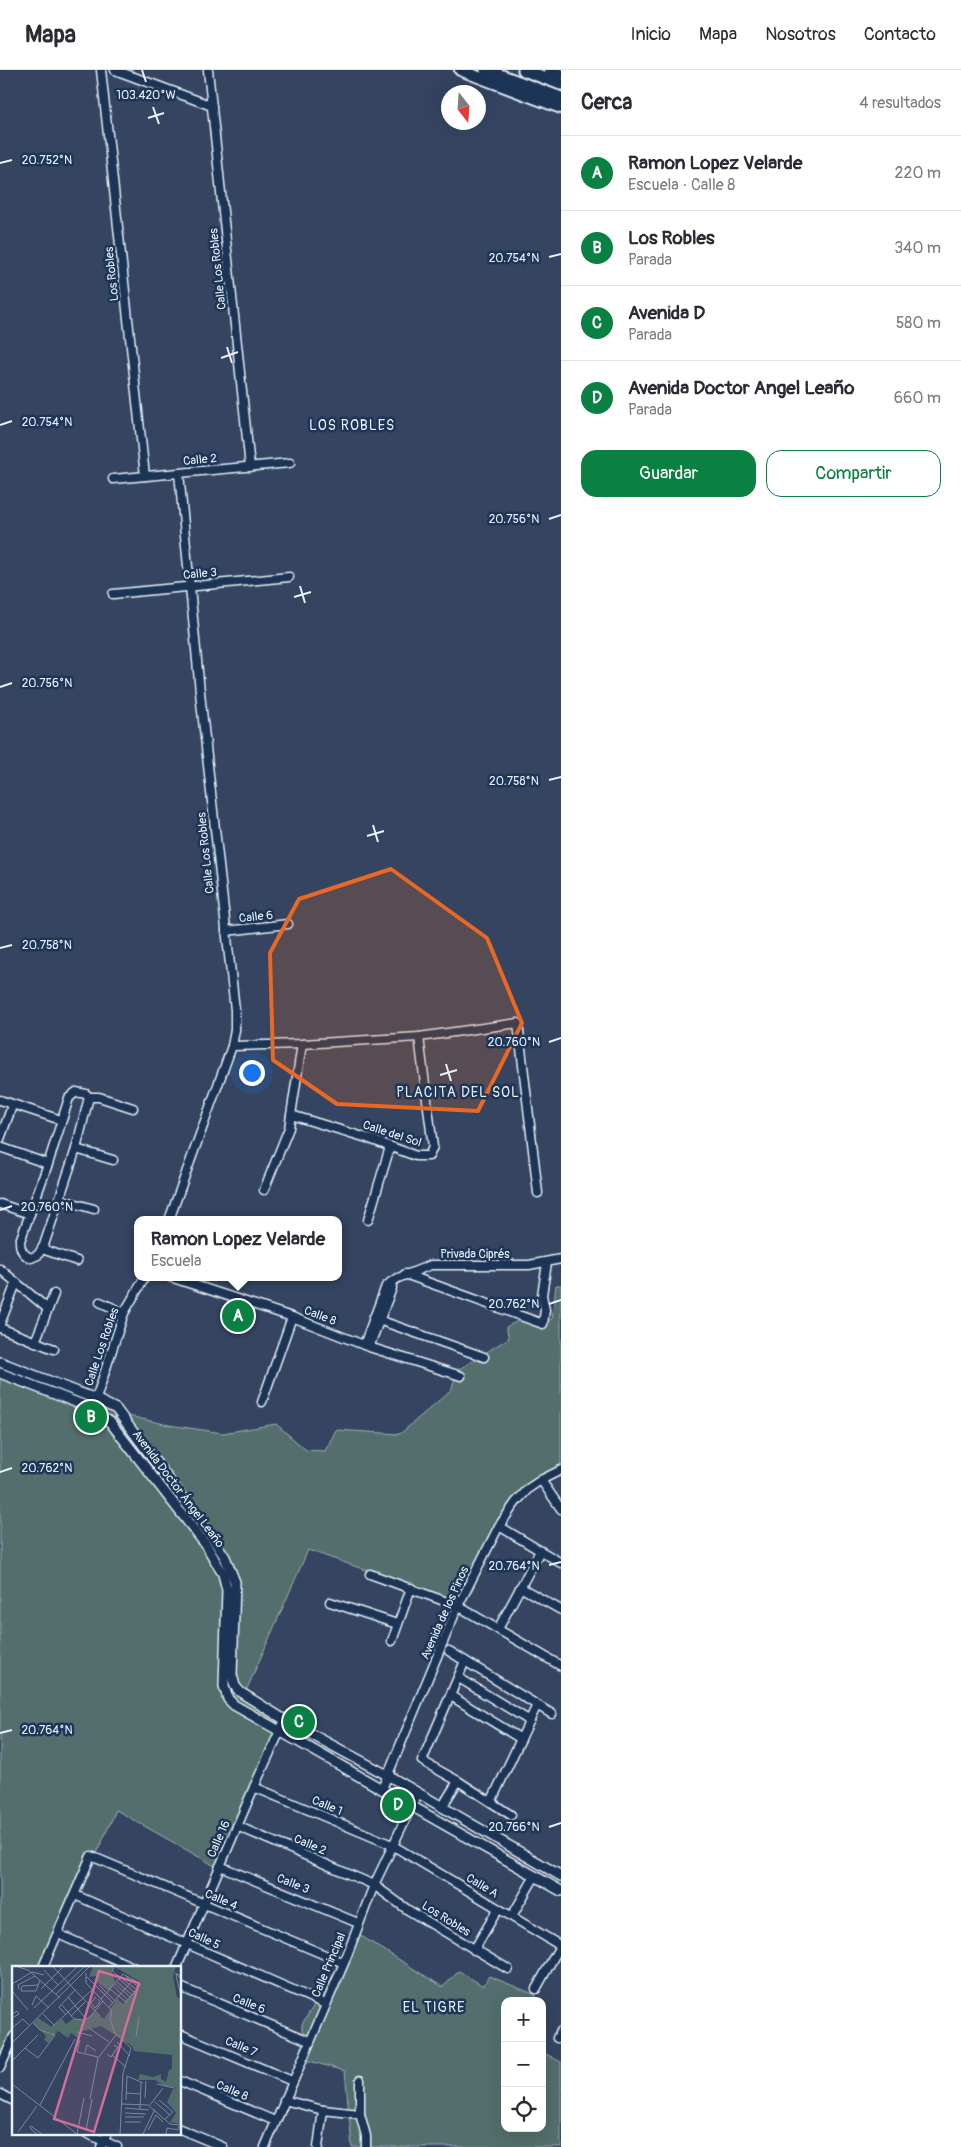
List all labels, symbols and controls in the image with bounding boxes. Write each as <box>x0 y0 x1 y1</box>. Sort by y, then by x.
text: Mapa <box>25 20 76 49</box>
text: Inicio <box>630 23 671 46</box>
text: Mapa <box>699 23 737 46</box>
text: Nosotros <box>765 23 836 46</box>
text: Contacto <box>864 23 936 46</box>
north arrow <box>441 85 486 130</box>
text: 103.420°W <box>116 88 176 103</box>
text: Cerca <box>581 89 632 116</box>
text: 4 resultados <box>859 93 941 113</box>
text: Ramon Lopez Velarde <box>628 151 802 175</box>
text: 20.752°N <box>22 153 72 168</box>
text: A <box>592 163 602 183</box>
text: 220 m <box>895 163 941 183</box>
text: Escuela · Calle 8 <box>628 175 735 195</box>
text: Los Robles <box>628 226 714 250</box>
street label: Calle Los Robles <box>206 227 230 310</box>
text: B <box>592 238 602 258</box>
text: 340 m <box>894 238 941 258</box>
street label: Los Robles <box>102 245 122 302</box>
text: Parada <box>628 250 672 270</box>
text: 20.754°N <box>489 251 539 266</box>
text: Avenida D <box>628 301 705 325</box>
text: C <box>592 313 602 333</box>
text: 580 m <box>896 313 941 333</box>
text: Parada <box>628 325 672 345</box>
text: Avenida Doctor Angel Leaño <box>628 376 854 400</box>
text: D <box>592 388 602 408</box>
text: 660 m <box>894 388 941 408</box>
text: Parada <box>628 400 672 420</box>
text: 20.754°N <box>22 415 72 430</box>
district label: LOS ROBLES <box>309 417 395 434</box>
button: Guardar <box>581 450 756 497</box>
button: Compartir <box>766 450 941 497</box>
street label: Calle 2 <box>182 451 218 469</box>
text: 20.756°N <box>489 512 539 527</box>
street label: Calle 3 <box>182 565 218 583</box>
text: 20.756°N <box>22 676 72 691</box>
text: 20.758°N <box>489 774 539 789</box>
street label: Calle Los Robles <box>194 811 218 894</box>
street label: Calle 6 <box>238 908 274 926</box>
text: 20.758°N <box>22 938 72 953</box>
text: 20.760°N <box>488 1035 540 1050</box>
your location <box>239 1060 265 1086</box>
district label: PLACITA DEL SOL <box>396 1084 520 1101</box>
street label: Calle del Sol <box>361 1117 423 1151</box>
text: 20.760°N <box>21 1200 73 1215</box>
popup <box>134 1216 342 1281</box>
text: Ramon Lopez Velarde <box>151 1227 325 1251</box>
street label: Privada Ciprés <box>440 1247 510 1262</box>
text: Escuela <box>151 1251 202 1271</box>
pin: A <box>222 1297 254 1335</box>
text: 20.762°N <box>489 1297 539 1312</box>
street label: Calle 8 <box>302 1303 338 1329</box>
street label: Calle Los Robles <box>82 1305 123 1388</box>
pin: B <box>75 1398 107 1436</box>
street label: Avenida Doctor Ángel Leaño <box>129 1427 228 1551</box>
text: 20.762°N <box>22 1461 72 1476</box>
text: 20.764°N <box>488 1559 540 1574</box>
street label: Avenida de los Pinos <box>418 1564 473 1662</box>
pin: C <box>283 1703 315 1741</box>
text: 20.764°N <box>21 1723 73 1738</box>
pin: D <box>382 1786 414 1824</box>
street label: Calle 1 <box>309 1793 345 1819</box>
street label: Calle 16 <box>204 1818 234 1860</box>
text: 20.766°N <box>488 1820 540 1835</box>
street label: Calle 2 <box>291 1831 329 1859</box>
street label: Calle 3 <box>274 1871 312 1897</box>
street label: Calle A <box>463 1871 501 1902</box>
street label: Calle 4 <box>202 1886 240 1914</box>
street label: Los Robles <box>419 1898 474 1940</box>
street label: Calle 5 <box>186 1925 222 1953</box>
street label: Calle Principal <box>309 1930 349 2000</box>
inset map <box>12 1966 181 2134</box>
street label: Calle 6 <box>230 1991 268 2017</box>
map controls <box>501 1997 546 2132</box>
button: + <box>501 1997 546 2042</box>
district label: EL TIGRE <box>403 1999 465 2016</box>
street label: Calle 7 <box>223 2034 260 2061</box>
button: − <box>501 2042 546 2087</box>
street label: Calle 8 <box>214 2078 250 2104</box>
button: locate <box>501 2087 546 2132</box>

